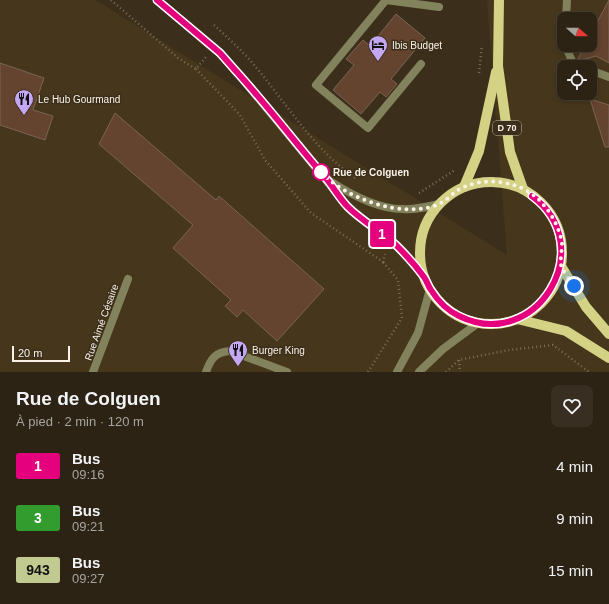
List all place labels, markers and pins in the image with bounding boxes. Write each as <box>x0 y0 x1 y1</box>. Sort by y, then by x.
hotel icon: Ibis Budget <box>367 34 389 62</box>
place label: Ibis Budget <box>392 40 442 51</box>
restaurant icon: Le Hub Gourmand <box>13 88 35 116</box>
place label: Le Hub Gourmand <box>38 94 120 105</box>
marker: Rue de Colguen <box>312 163 330 181</box>
place label: Rue de Colguen <box>333 167 409 178</box>
restaurant icon: Burger King <box>227 339 249 367</box>
place label: Burger King <box>252 345 305 356</box>

